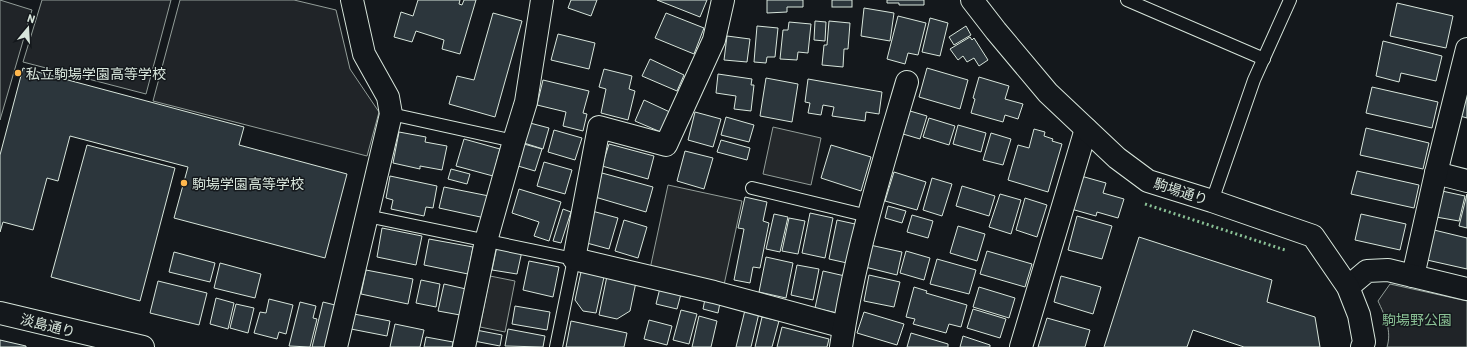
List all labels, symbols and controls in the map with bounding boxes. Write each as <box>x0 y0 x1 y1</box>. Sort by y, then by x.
north arrow <box>8 8 48 48</box>
text: N <box>26 11 37 25</box>
place label: 私立駒場学園高等学校 <box>26 65 166 82</box>
marker: 私立駒場学園高等学校 <box>13 68 23 78</box>
street label: 駒場通り <box>1152 174 1210 208</box>
place label: 駒場学園高等学校 <box>192 175 304 192</box>
marker: 駒場学園高等学校 <box>179 178 189 188</box>
street label: 淡島通り <box>19 310 77 340</box>
park label: 駒場野公園 <box>1382 311 1452 328</box>

